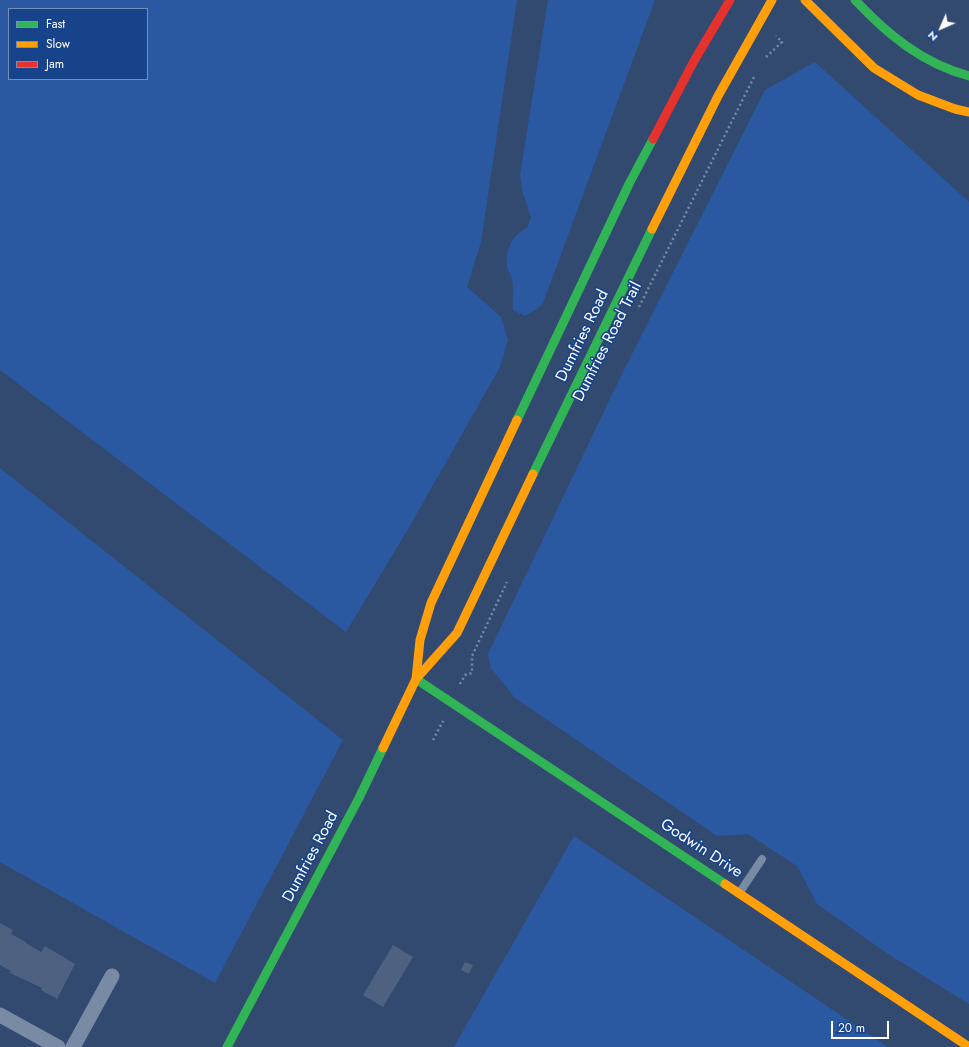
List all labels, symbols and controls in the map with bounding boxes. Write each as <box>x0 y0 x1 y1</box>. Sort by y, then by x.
legend <box>8 8 148 80</box>
north arrow <box>921 8 961 48</box>
text: Fast <box>46 15 65 33</box>
text: N <box>924 28 941 45</box>
text: Slow <box>46 35 70 53</box>
text: Jam <box>46 55 64 73</box>
street label: Dumfries Road Trail <box>569 279 647 405</box>
street label: Dumfries Road <box>552 287 614 385</box>
street label: Dumfries Road <box>279 808 343 906</box>
street label: Godwin Drive <box>656 815 746 883</box>
scale bar <box>833 1013 891 1039</box>
text: 20 m <box>838 1019 865 1037</box>

